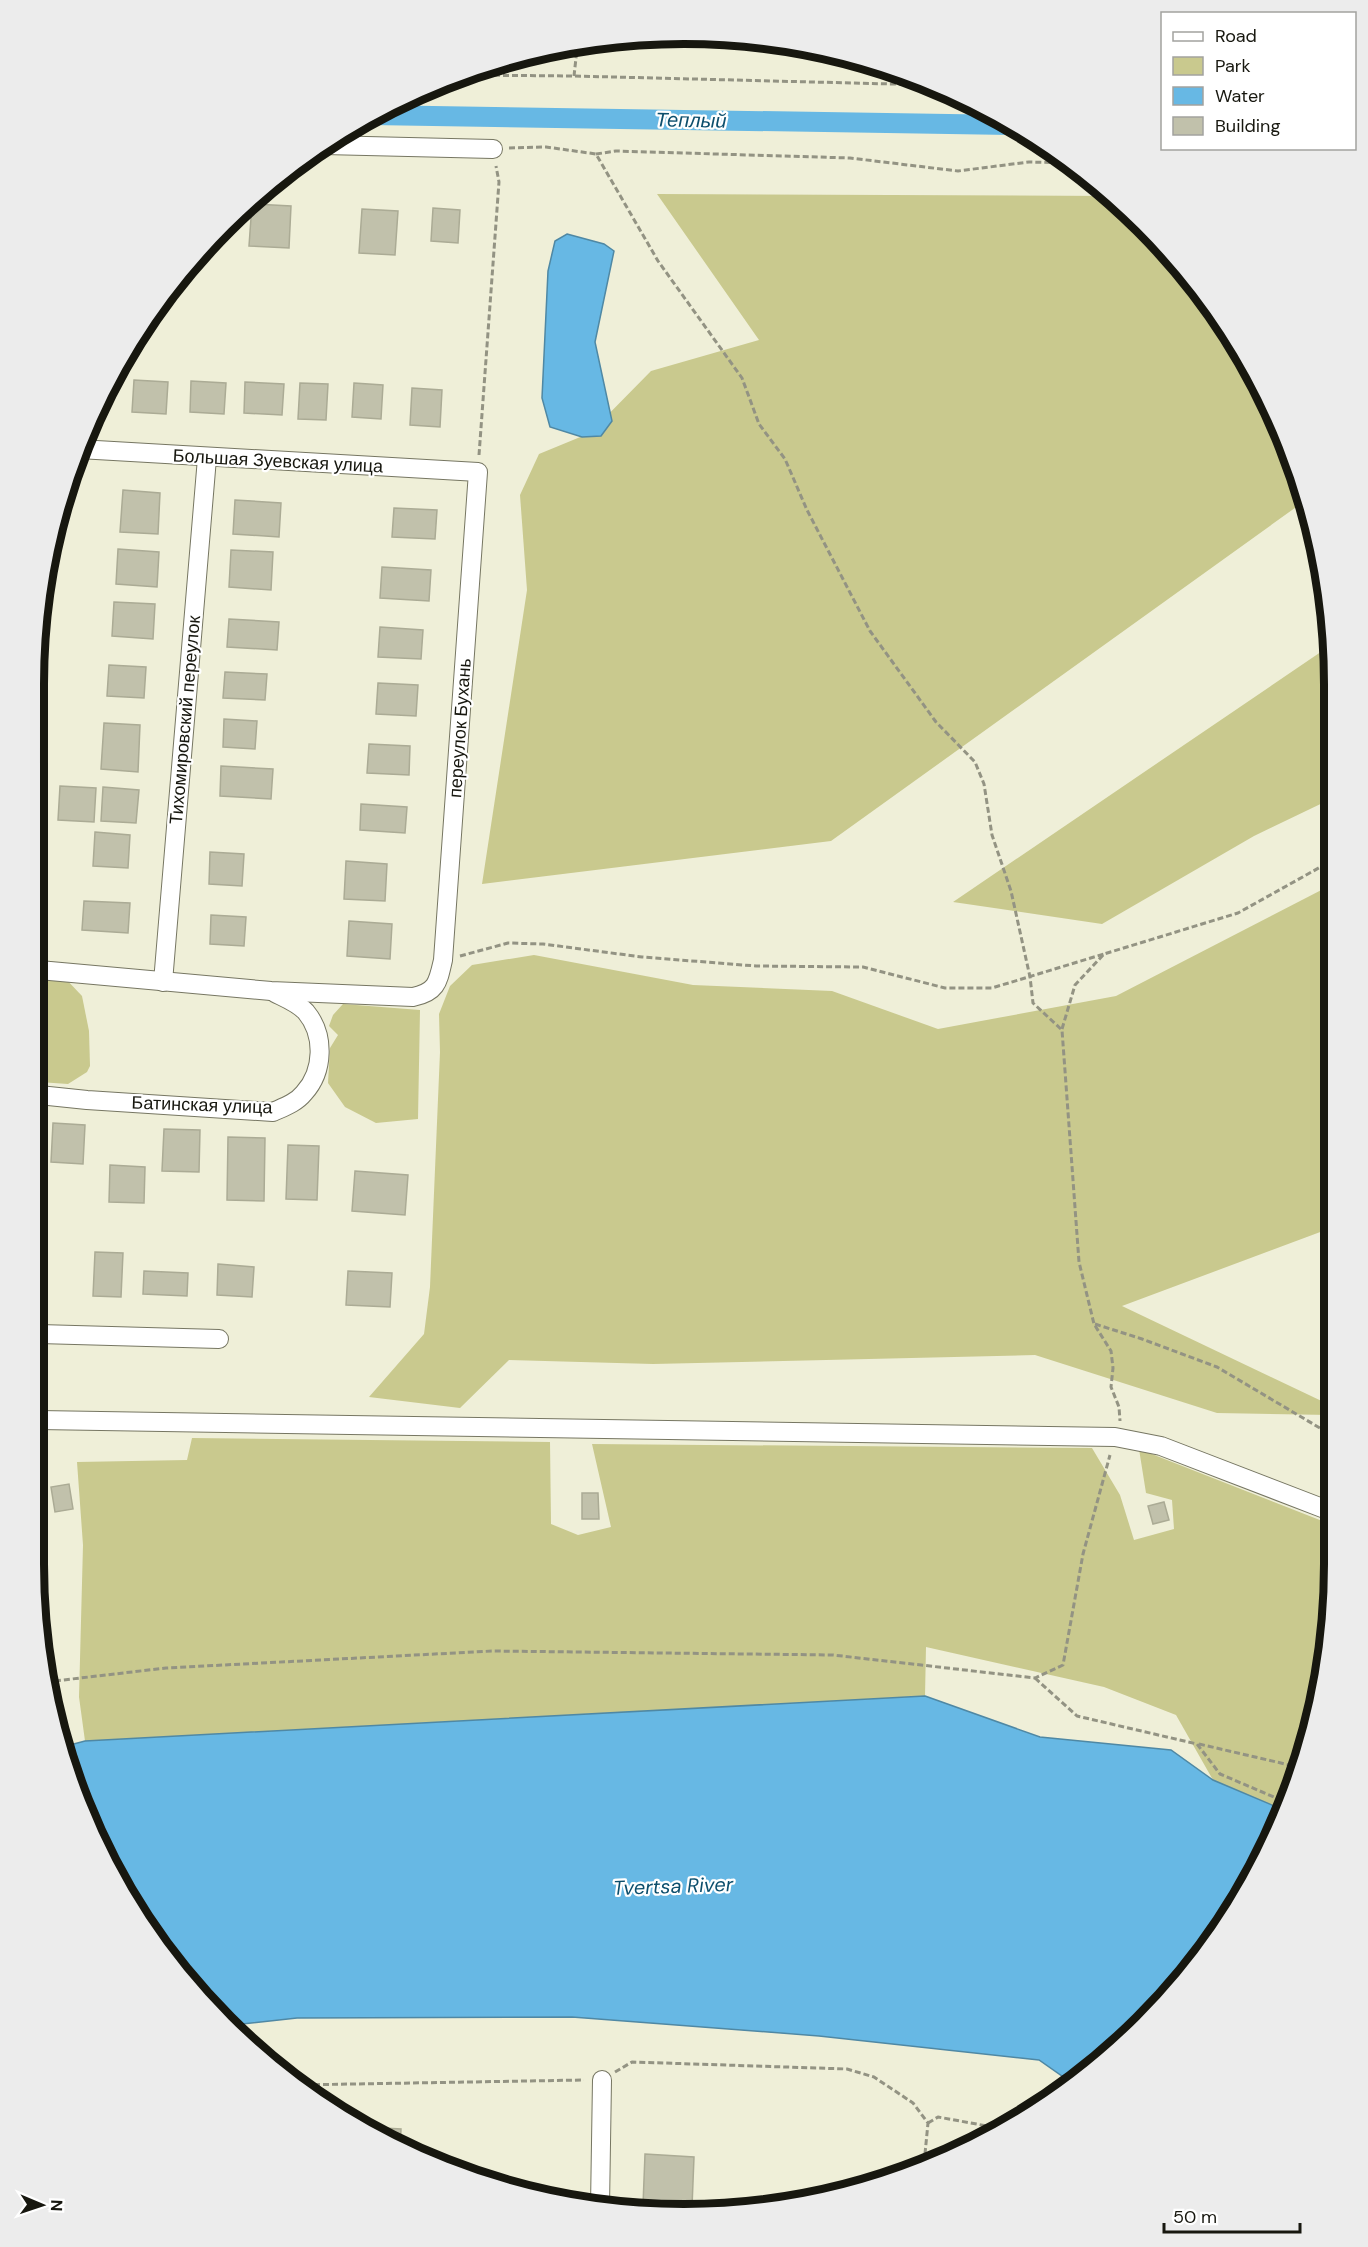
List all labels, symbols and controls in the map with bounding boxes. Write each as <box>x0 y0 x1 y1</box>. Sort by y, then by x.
legend <box>1161 12 1356 150</box>
text: Road <box>1215 24 1257 48</box>
text: Park <box>1215 54 1251 78</box>
text: Water <box>1215 84 1265 108</box>
water label: Теплый <box>655 106 727 134</box>
text: Building <box>1215 114 1280 138</box>
street label: Большая Зуевская улица <box>172 444 385 479</box>
street label: Тихомировский переулок <box>164 615 206 825</box>
street label: переулок Бухань <box>443 657 477 799</box>
street label: Батинская улица <box>131 1091 274 1119</box>
water label: Tvertsa River <box>612 1871 734 1901</box>
north arrow <box>12 2175 72 2235</box>
scale bar <box>1164 2196 1300 2234</box>
text: N <box>46 2199 67 2212</box>
text: 50 m <box>1173 2205 1217 2229</box>

